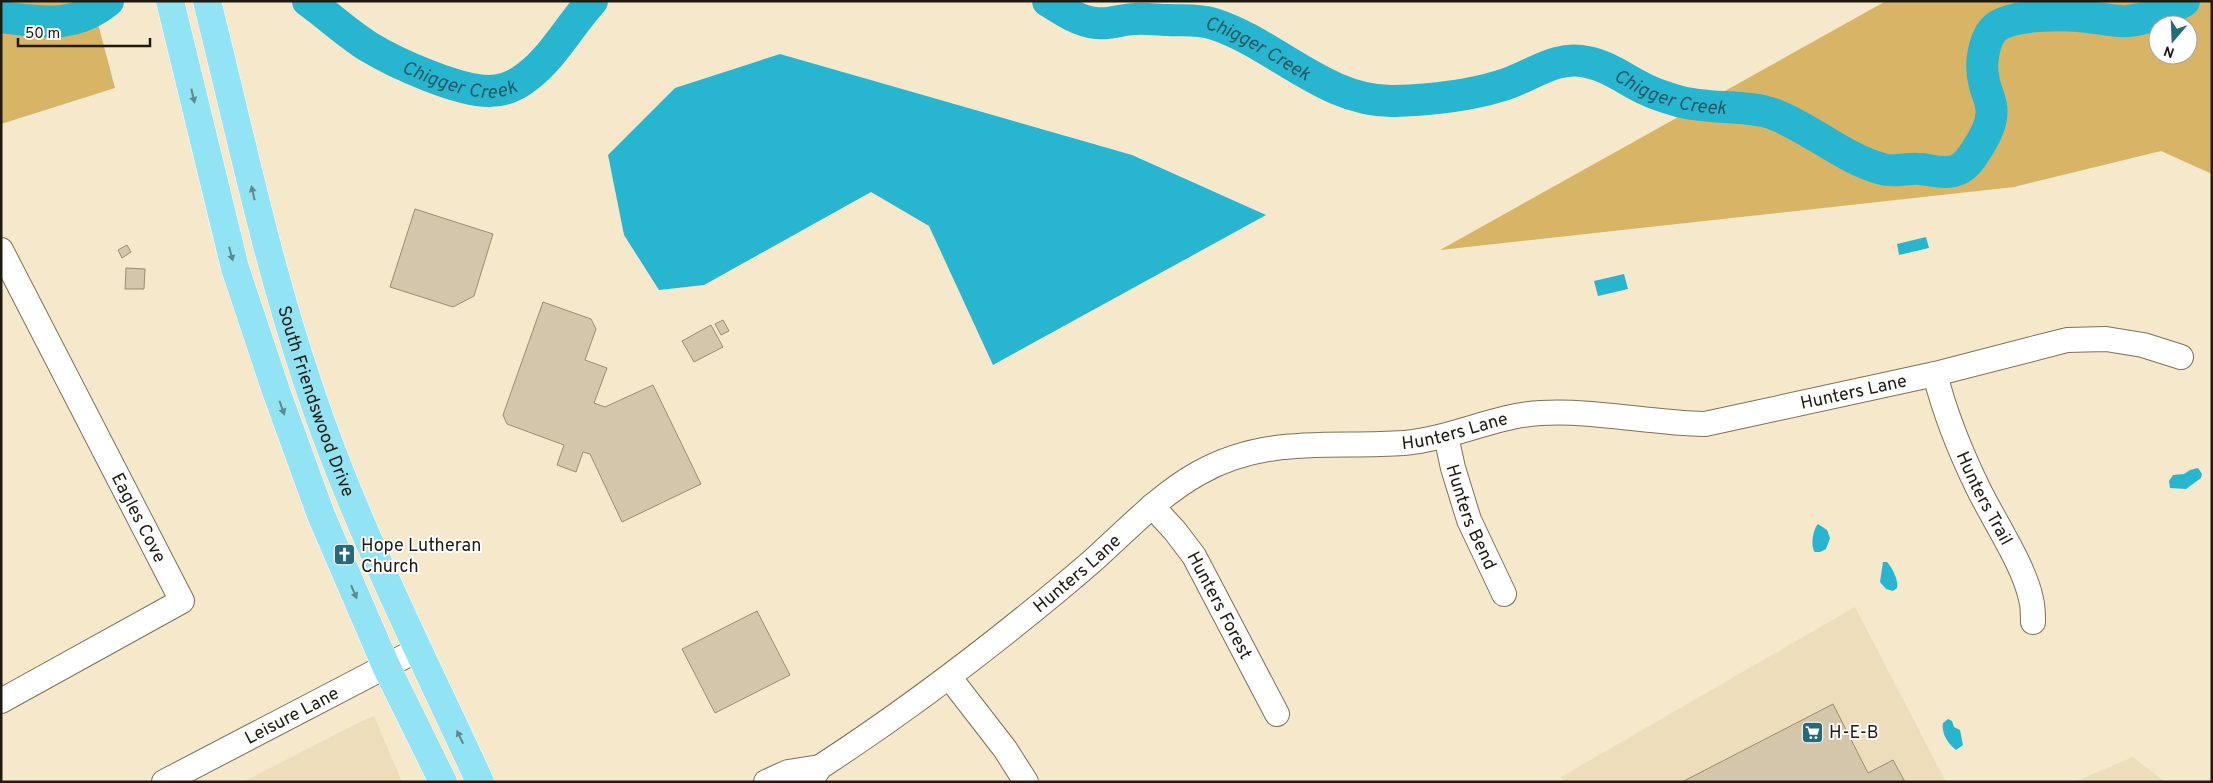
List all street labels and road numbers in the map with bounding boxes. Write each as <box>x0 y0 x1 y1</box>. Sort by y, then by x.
street label: South Friendswood Drive <box>271 303 359 501</box>
street label: Hunters Lane <box>1798 370 1909 416</box>
street label: Hunters Lane <box>1401 408 1510 456</box>
street label: Hunters Trail <box>1950 448 2017 550</box>
street label: Hunters Bend <box>1440 462 1501 574</box>
street label: Eagles Cove <box>105 469 170 567</box>
street label: Hunters Lane <box>1029 530 1127 619</box>
street label: Hunters Forest <box>1181 548 1256 664</box>
street label: Leisure Lane <box>241 683 343 751</box>

